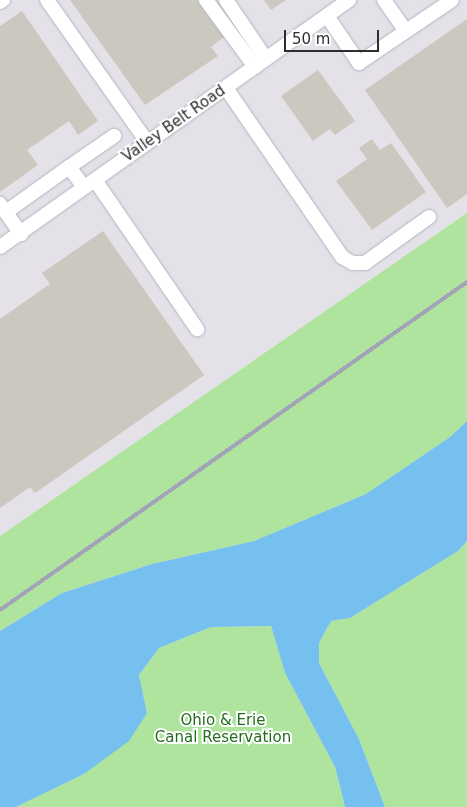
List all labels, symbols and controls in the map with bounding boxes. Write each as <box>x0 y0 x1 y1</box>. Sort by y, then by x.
scale bar <box>287 20 382 52</box>
text: 50 m <box>292 30 330 48</box>
street label: Valley Belt Road <box>119 82 229 166</box>
park label: Ohio & Erie Canal Reservation <box>155 711 291 746</box>

